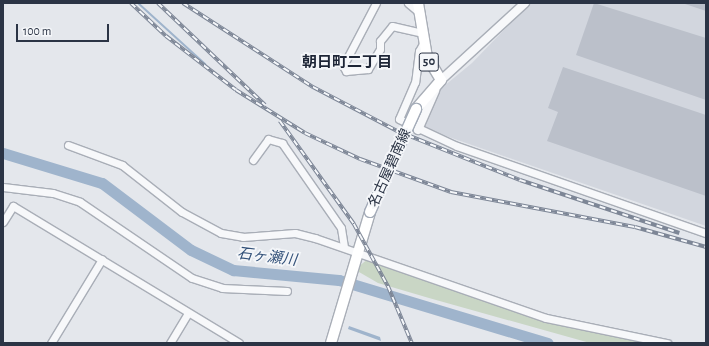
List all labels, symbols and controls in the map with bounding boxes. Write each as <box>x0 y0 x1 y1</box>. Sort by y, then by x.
scale bar <box>18 16 111 42</box>
text: 100 m <box>23 25 51 37</box>
road number: 50 <box>418 51 440 73</box>
district label: 朝日町二丁目 <box>302 54 392 72</box>
street label: 名古屋碧南線 <box>365 126 415 210</box>
water label: 石ヶ瀬川 <box>236 244 298 270</box>

